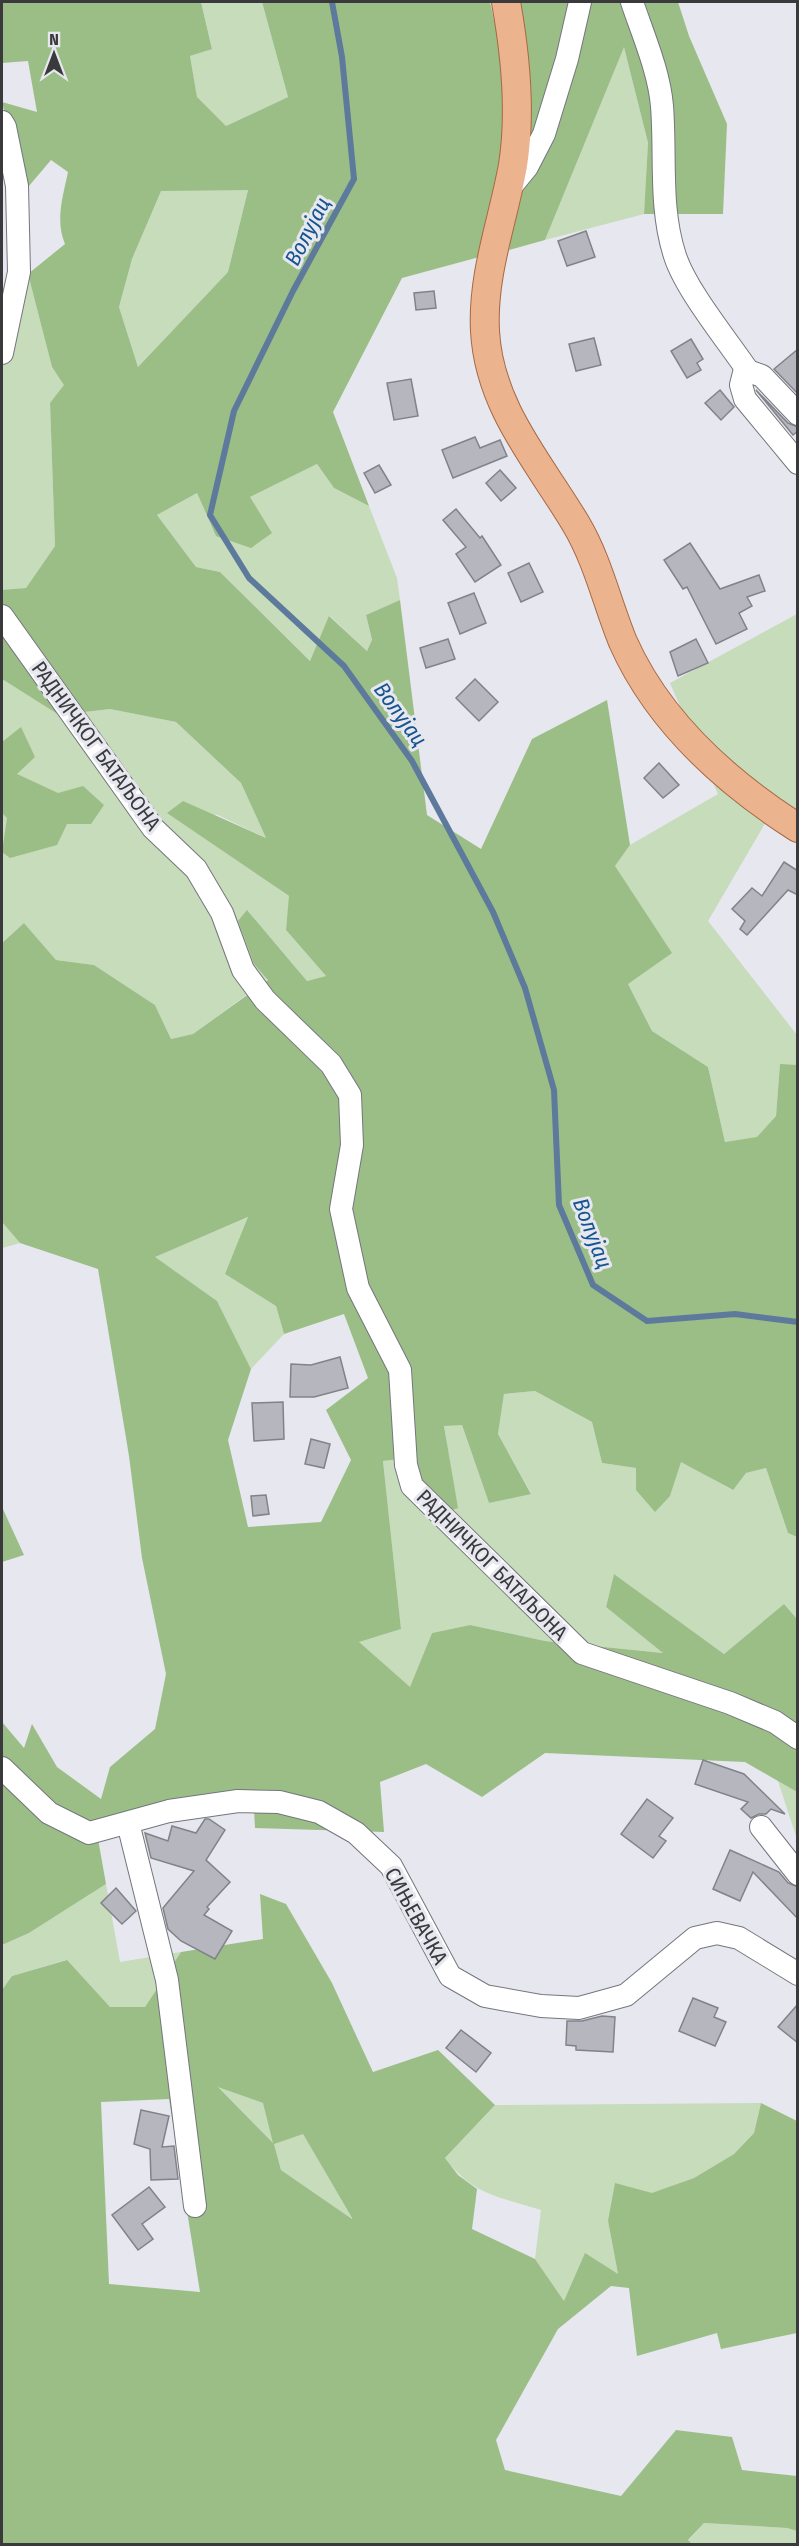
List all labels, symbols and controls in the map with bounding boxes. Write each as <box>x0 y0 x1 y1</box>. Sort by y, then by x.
north arrow <box>24 24 84 84</box>
text: N <box>49 30 59 49</box>
water label: Волујац <box>279 193 336 270</box>
street label: РАДНИЧКОГ БАТАЉОНА <box>26 656 166 836</box>
water label: Волујац <box>368 677 433 752</box>
water label: Волујац <box>567 1194 618 1272</box>
street label: РАДНИЧКОГ БАТАЉОНА <box>411 1484 573 1646</box>
street label: СИЊЕВАЧКА <box>379 1863 453 1969</box>

